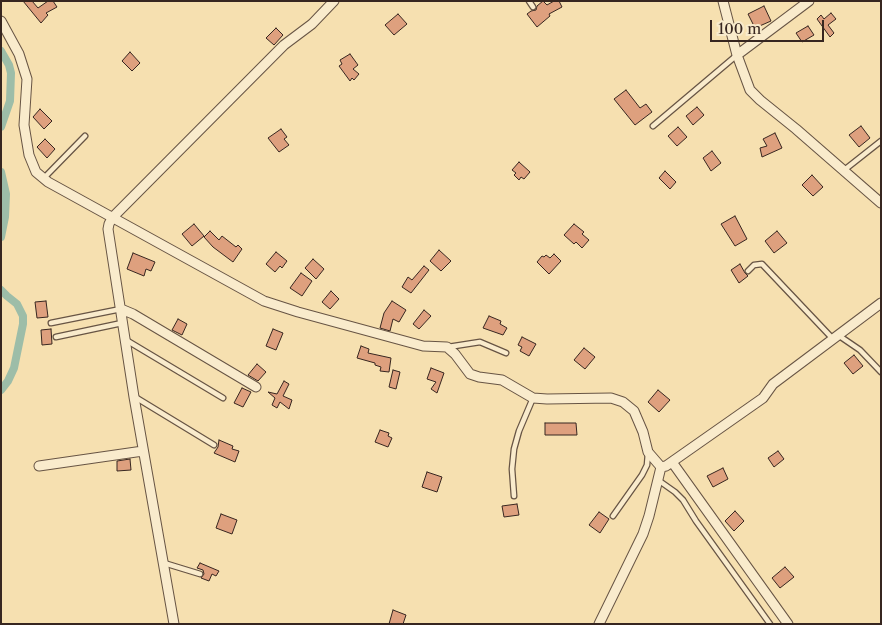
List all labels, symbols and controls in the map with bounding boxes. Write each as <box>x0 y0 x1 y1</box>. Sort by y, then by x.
scale bar <box>712 10 826 42</box>
text: 100 m <box>718 19 761 38</box>

